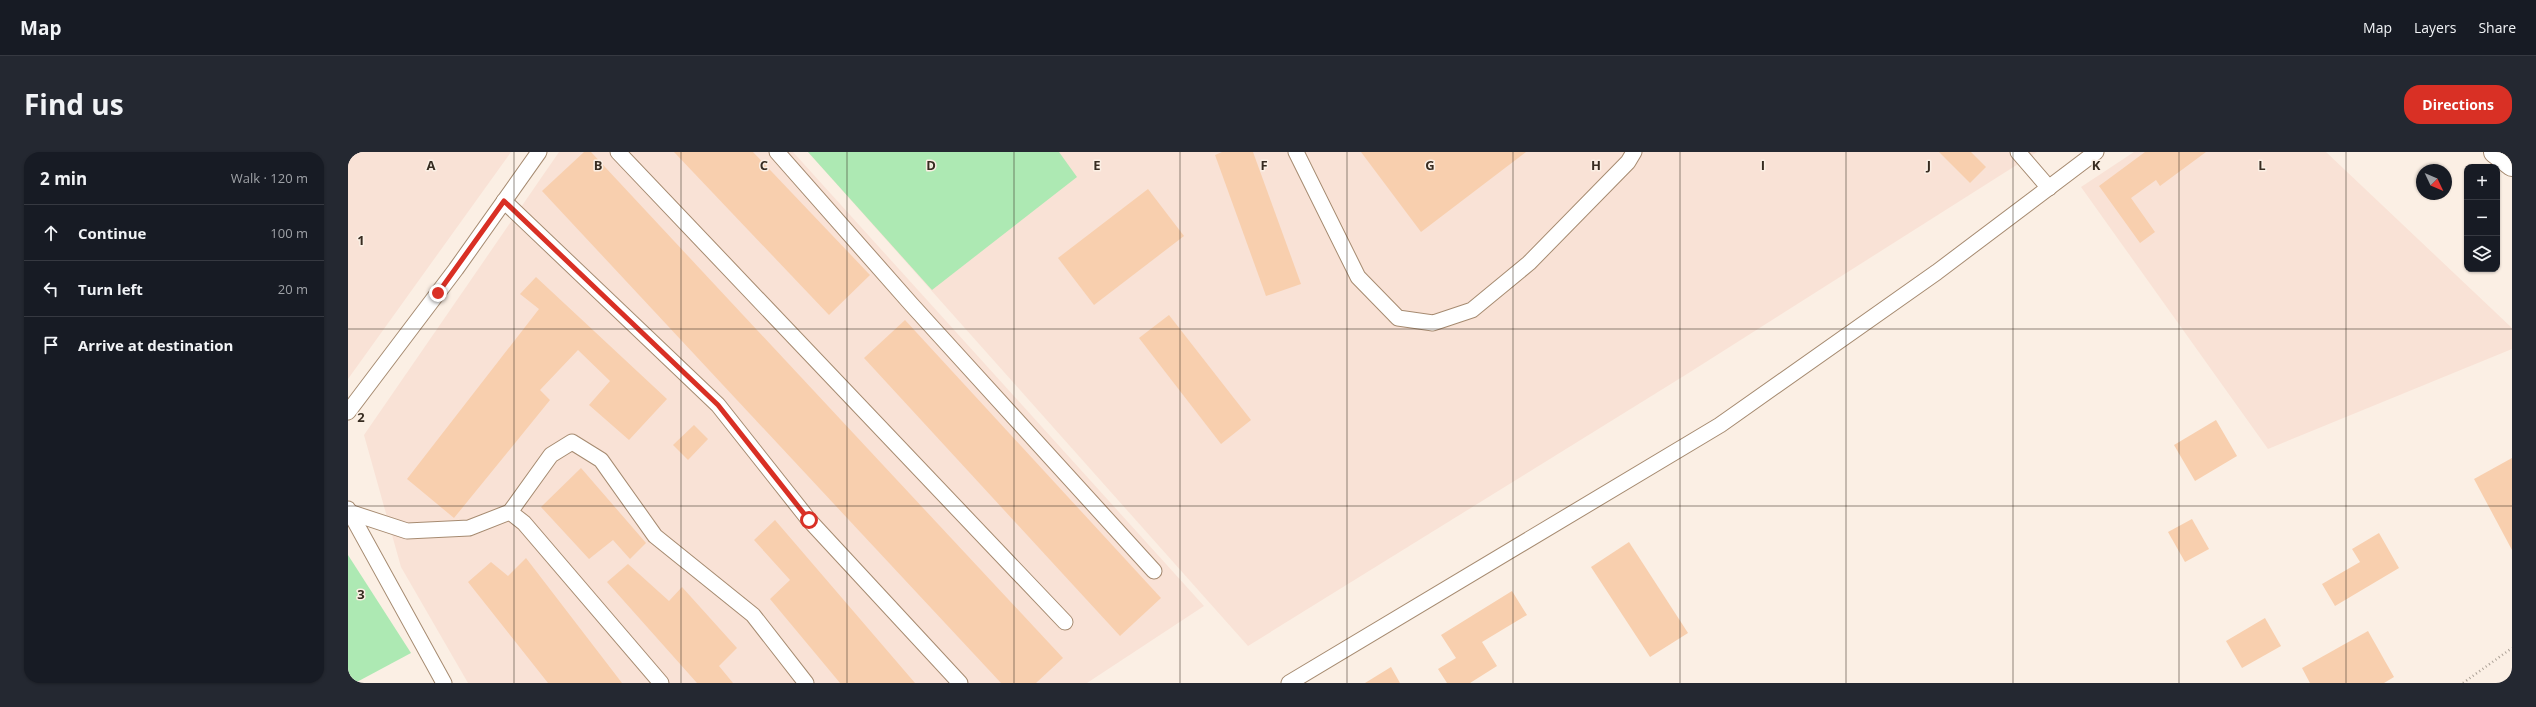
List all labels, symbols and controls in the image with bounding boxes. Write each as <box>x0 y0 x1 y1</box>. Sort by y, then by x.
text: Map <box>20 15 61 41</box>
text: Map <box>2363 18 2392 37</box>
text: Layers <box>2414 18 2456 37</box>
text: Share <box>2478 18 2516 37</box>
text: Find us <box>24 85 124 123</box>
button: Directions <box>2404 85 2512 124</box>
text: A <box>427 156 436 174</box>
text: B <box>594 156 603 174</box>
text: C <box>760 156 768 174</box>
text: D <box>926 156 936 174</box>
text: E <box>1093 156 1101 174</box>
text: F <box>1260 156 1268 174</box>
text: G <box>1425 156 1435 174</box>
text: H <box>1591 156 1601 174</box>
text: I <box>1761 156 1765 174</box>
text: J <box>1926 156 1931 174</box>
text: K <box>2092 156 2101 174</box>
text: L <box>2258 156 2266 174</box>
north arrow <box>2416 164 2452 200</box>
map controls <box>2464 164 2500 272</box>
button: + <box>2464 164 2500 200</box>
text: 2 min <box>40 167 87 190</box>
text: Walk · 120 m <box>231 169 308 187</box>
button: − <box>2464 200 2500 236</box>
icon: ahead <box>40 222 62 244</box>
text: Continue <box>78 223 146 243</box>
text: 100 m <box>270 224 308 242</box>
text: 1 <box>357 231 365 249</box>
button: layers <box>2464 236 2500 272</box>
icon: left <box>40 278 62 300</box>
text: Turn left <box>78 279 143 299</box>
text: 20 m <box>278 280 308 298</box>
route end <box>429 284 447 302</box>
icon: arrive <box>40 334 62 356</box>
text: Arrive at destination <box>78 335 233 355</box>
text: 2 <box>357 408 365 426</box>
route start <box>800 511 818 529</box>
text: 3 <box>357 585 365 603</box>

